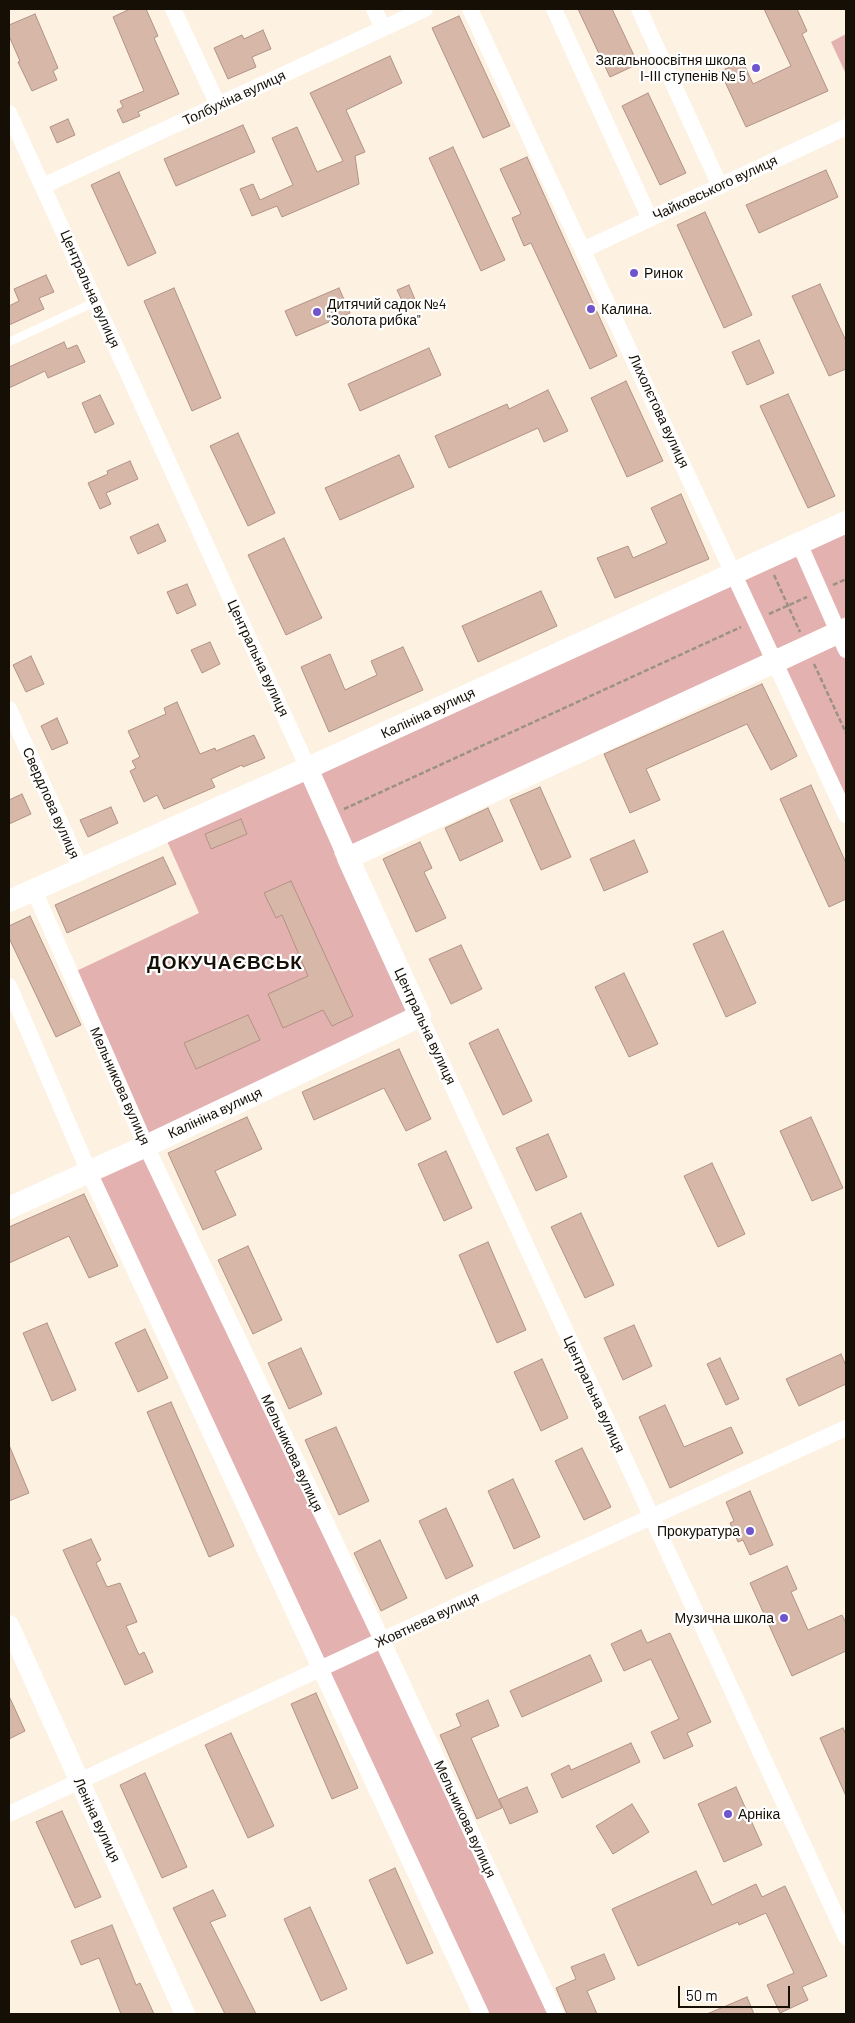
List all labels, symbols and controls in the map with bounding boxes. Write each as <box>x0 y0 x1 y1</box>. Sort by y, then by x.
place label: Загальноосвітня школа І-ІІІ ступенів № 5 <box>595 52 746 84</box>
marker: Загальноосвітня школа І-ІІІ ступенів № 5 <box>750 62 762 74</box>
street label: Толбухіна вулиця <box>180 67 288 129</box>
street label: Чайковського вулиця <box>650 152 780 224</box>
street label: Центральна вулиця <box>56 228 124 350</box>
place label: Ринок <box>644 265 683 281</box>
marker: Ринок <box>628 267 640 279</box>
place label: Дитячий садок №4 "Золота рибка" <box>327 296 446 328</box>
place label: Калина. <box>601 301 652 317</box>
marker: Калина. <box>585 303 597 315</box>
marker: Дитячий садок №4 "Золота рибка" <box>311 306 323 318</box>
street label: Лихолєтова вулиця <box>625 351 693 471</box>
street label: Центральна вулиця <box>224 597 292 719</box>
street label: Калініна вулиця <box>378 684 478 742</box>
street label: Свердлова вулиця <box>19 745 83 861</box>
district label: ДОКУЧАЄВСЬК <box>146 952 304 974</box>
street label: Центральна вулиця <box>391 965 459 1087</box>
street label: Мельникова вулиця <box>86 1024 154 1148</box>
street label: Калініна вулиця <box>165 1084 265 1142</box>
street label: Центральна вулиця <box>560 1333 628 1455</box>
street label: Мельникова вулиця <box>257 1392 327 1514</box>
place label: Прокуратура <box>657 1523 740 1539</box>
marker: Прокуратура <box>744 1525 756 1537</box>
street label: Жовтнева вулиця <box>372 1589 482 1651</box>
place label: Музична школа <box>674 1610 774 1626</box>
marker: Музична школа <box>778 1612 790 1624</box>
street label: Мельникова вулиця <box>430 1758 500 1880</box>
street label: Леніна вулиця <box>70 1775 124 1865</box>
place label: Арніка <box>738 1806 780 1822</box>
marker: Арніка <box>722 1808 734 1820</box>
scale bar <box>680 1976 792 2008</box>
text: 50 m <box>686 1986 718 2004</box>

